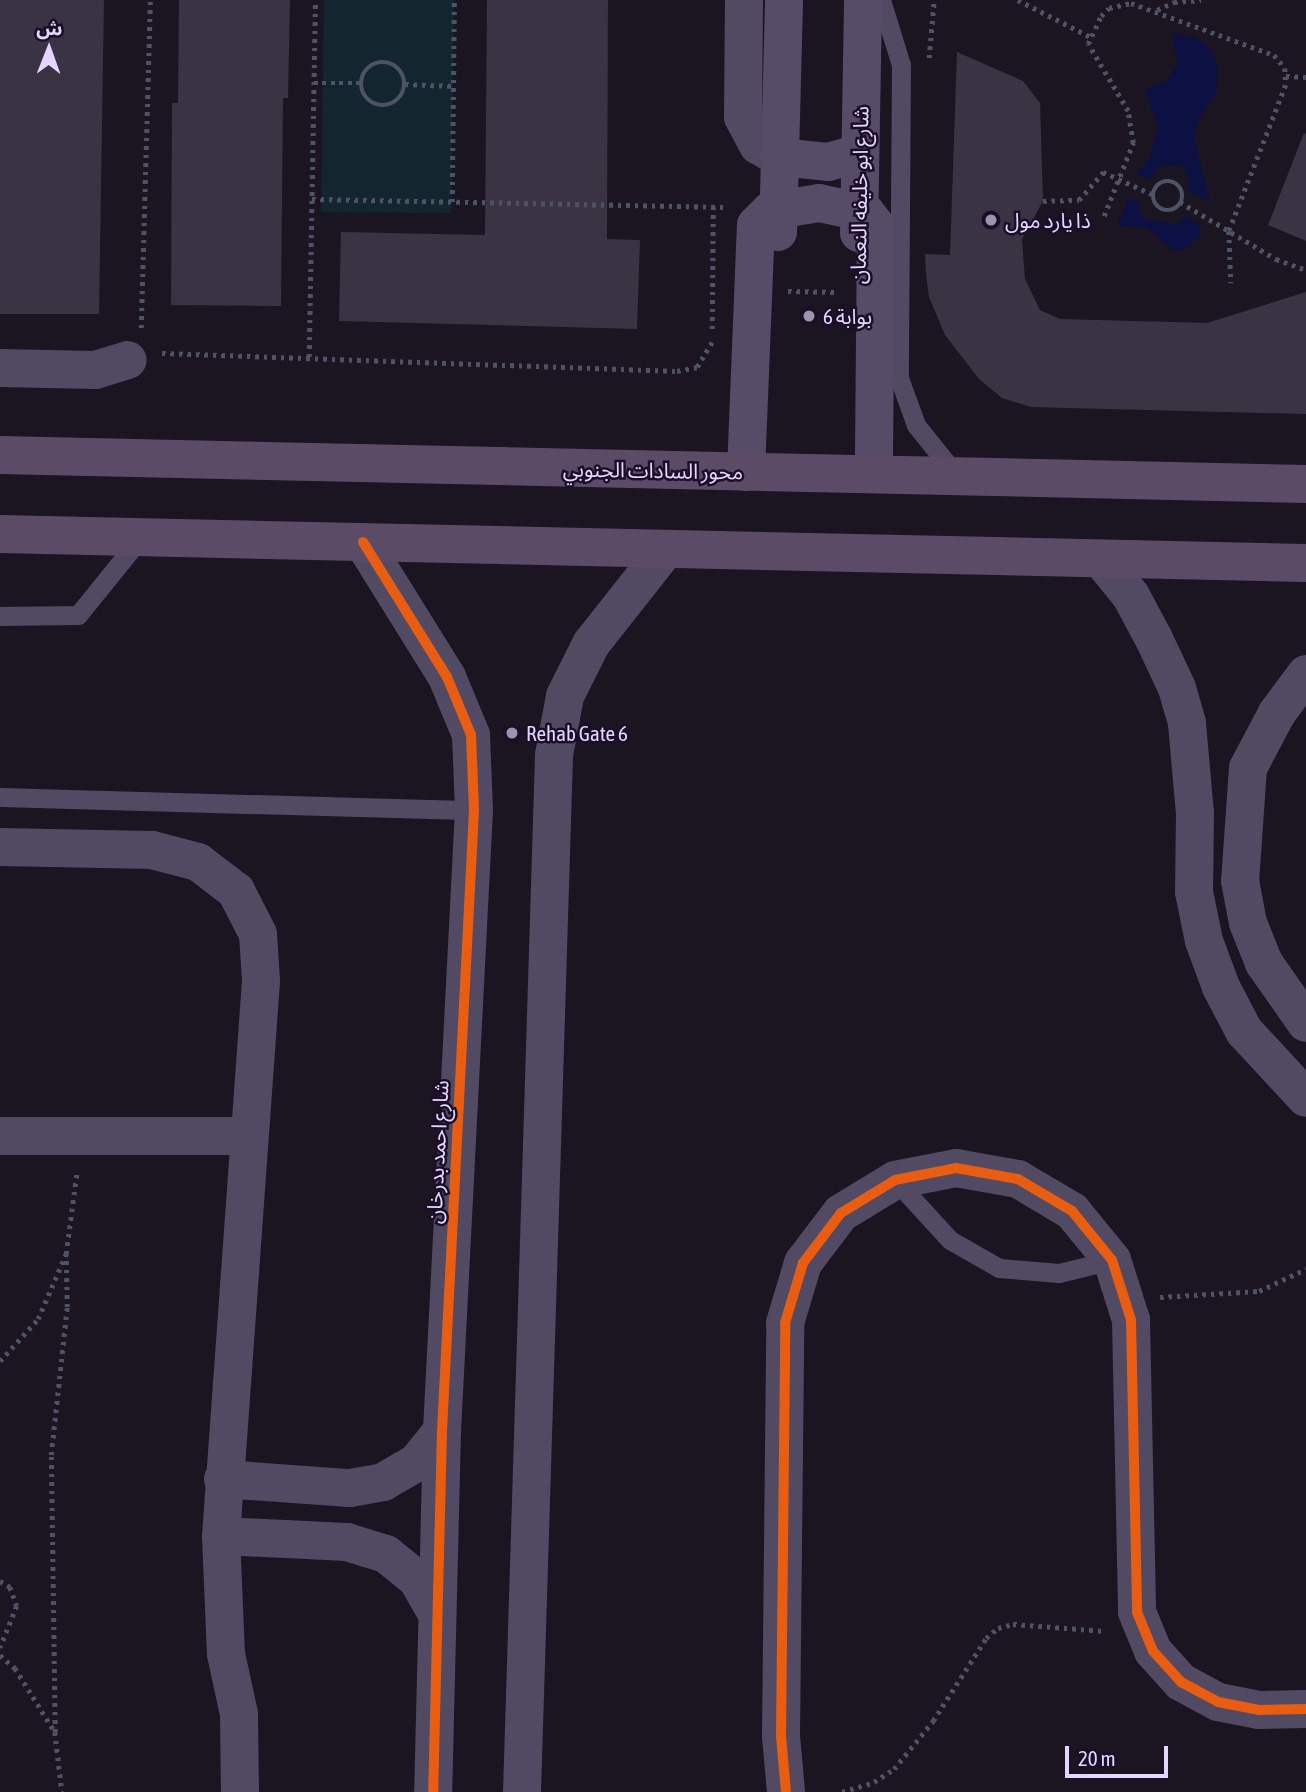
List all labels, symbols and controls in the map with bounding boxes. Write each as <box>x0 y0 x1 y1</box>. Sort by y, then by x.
north arrow <box>14 14 84 84</box>
text: ش <box>36 17 63 39</box>
street label: شارع ابو خليفه النعمان <box>845 106 873 284</box>
place label: ذا يارد مول <box>1005 207 1091 233</box>
marker: ذا يارد مول <box>983 212 999 228</box>
place label: بوابة 6 <box>823 303 872 329</box>
marker: بوابة 6 <box>801 308 817 324</box>
street label: محور السادات الجنوبي <box>563 456 743 484</box>
place label: Rehab Gate 6 <box>526 720 628 746</box>
marker: Rehab Gate 6 <box>504 725 520 741</box>
street label: شارع احمد بدرخان <box>421 1079 453 1225</box>
scale bar <box>1068 1732 1171 1776</box>
text: 20 m <box>1078 1746 1116 1770</box>

